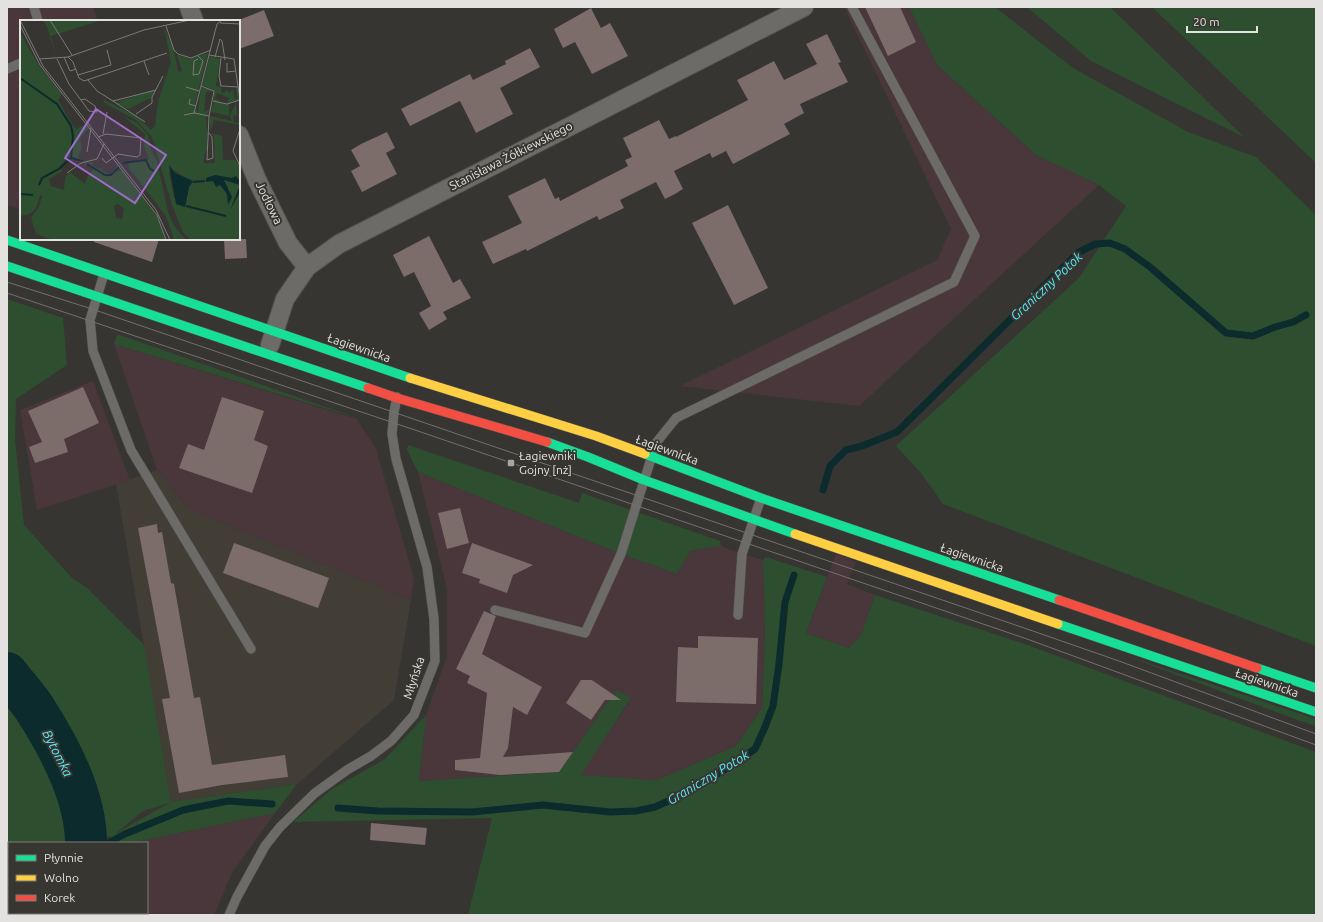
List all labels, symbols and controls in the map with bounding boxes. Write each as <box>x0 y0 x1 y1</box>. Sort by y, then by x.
scale bar <box>1187 8 1257 34</box>
text: 20 m <box>1193 15 1220 28</box>
inset map <box>20 20 240 240</box>
street label: Stanisława Żółkiewskiego <box>447 119 574 192</box>
street label: Jodłowa <box>254 179 285 226</box>
water label: Graniczny Potok <box>1007 249 1085 323</box>
street label: Łagiewnicka <box>326 331 392 364</box>
street label: Łagiewnicka <box>634 432 700 467</box>
place label: Łagiewniki Gojny [nż] <box>519 449 576 476</box>
marker: Łagiewniki Gojny [nż] <box>506 458 516 468</box>
street label: Łagiewnicka <box>939 541 1005 574</box>
street label: Młyńska <box>401 655 426 701</box>
street label: Łagiewnicka <box>1234 666 1300 699</box>
water label: Bytomka <box>40 727 76 779</box>
water label: Graniczny Potok <box>665 747 752 807</box>
legend <box>8 842 148 914</box>
text: Płynnie <box>44 851 83 864</box>
text: Wolno <box>44 871 79 884</box>
text: Korek <box>44 891 75 904</box>

